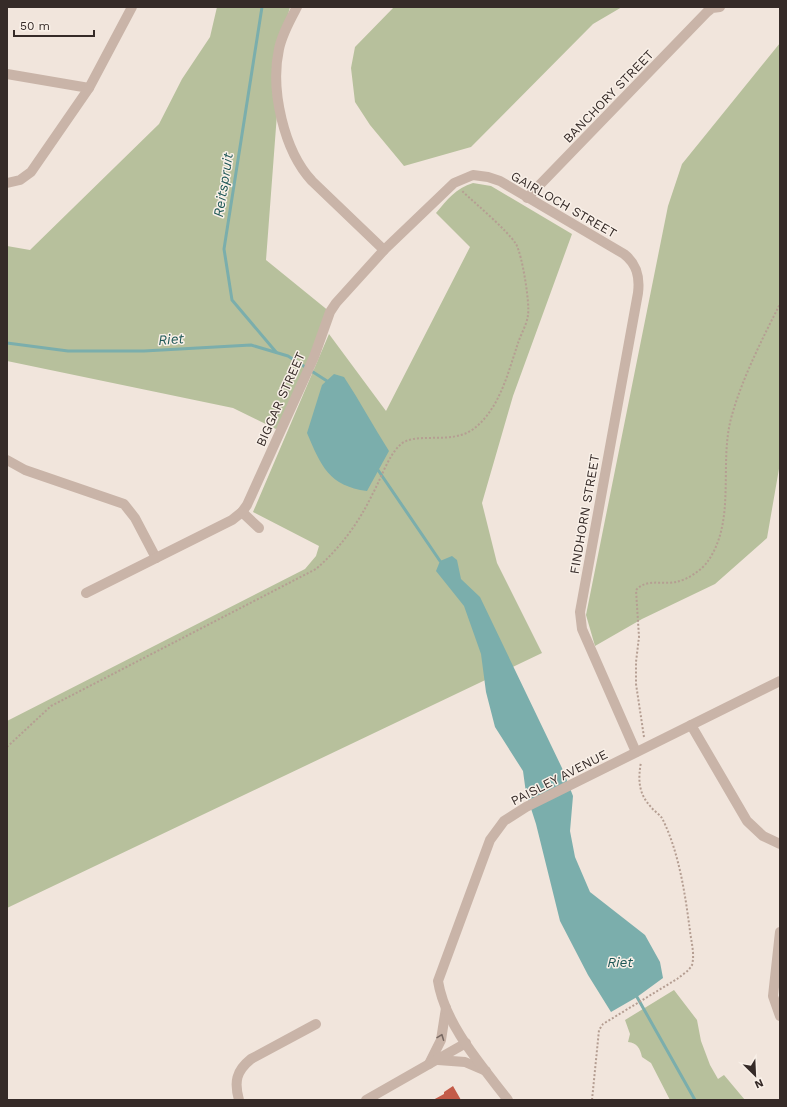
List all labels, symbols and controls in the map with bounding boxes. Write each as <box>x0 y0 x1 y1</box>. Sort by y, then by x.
scale bar <box>14 12 94 38</box>
text: 50 m <box>20 19 50 33</box>
street label: BANCHORY STREET <box>560 47 657 146</box>
water label: Reitspruit <box>210 151 236 218</box>
street label: GAIRLOCH STREET <box>508 168 619 241</box>
water label: Riet <box>158 330 185 348</box>
street label: BIGGAR STREET <box>253 350 308 449</box>
street label: FINDHORN STREET <box>567 453 602 575</box>
street label: PAISLEY AVENUE <box>508 747 610 808</box>
water label: Riet <box>607 954 633 970</box>
one-way arrow <box>436 1034 444 1041</box>
north arrow <box>735 1055 775 1095</box>
text: N <box>752 1076 765 1091</box>

